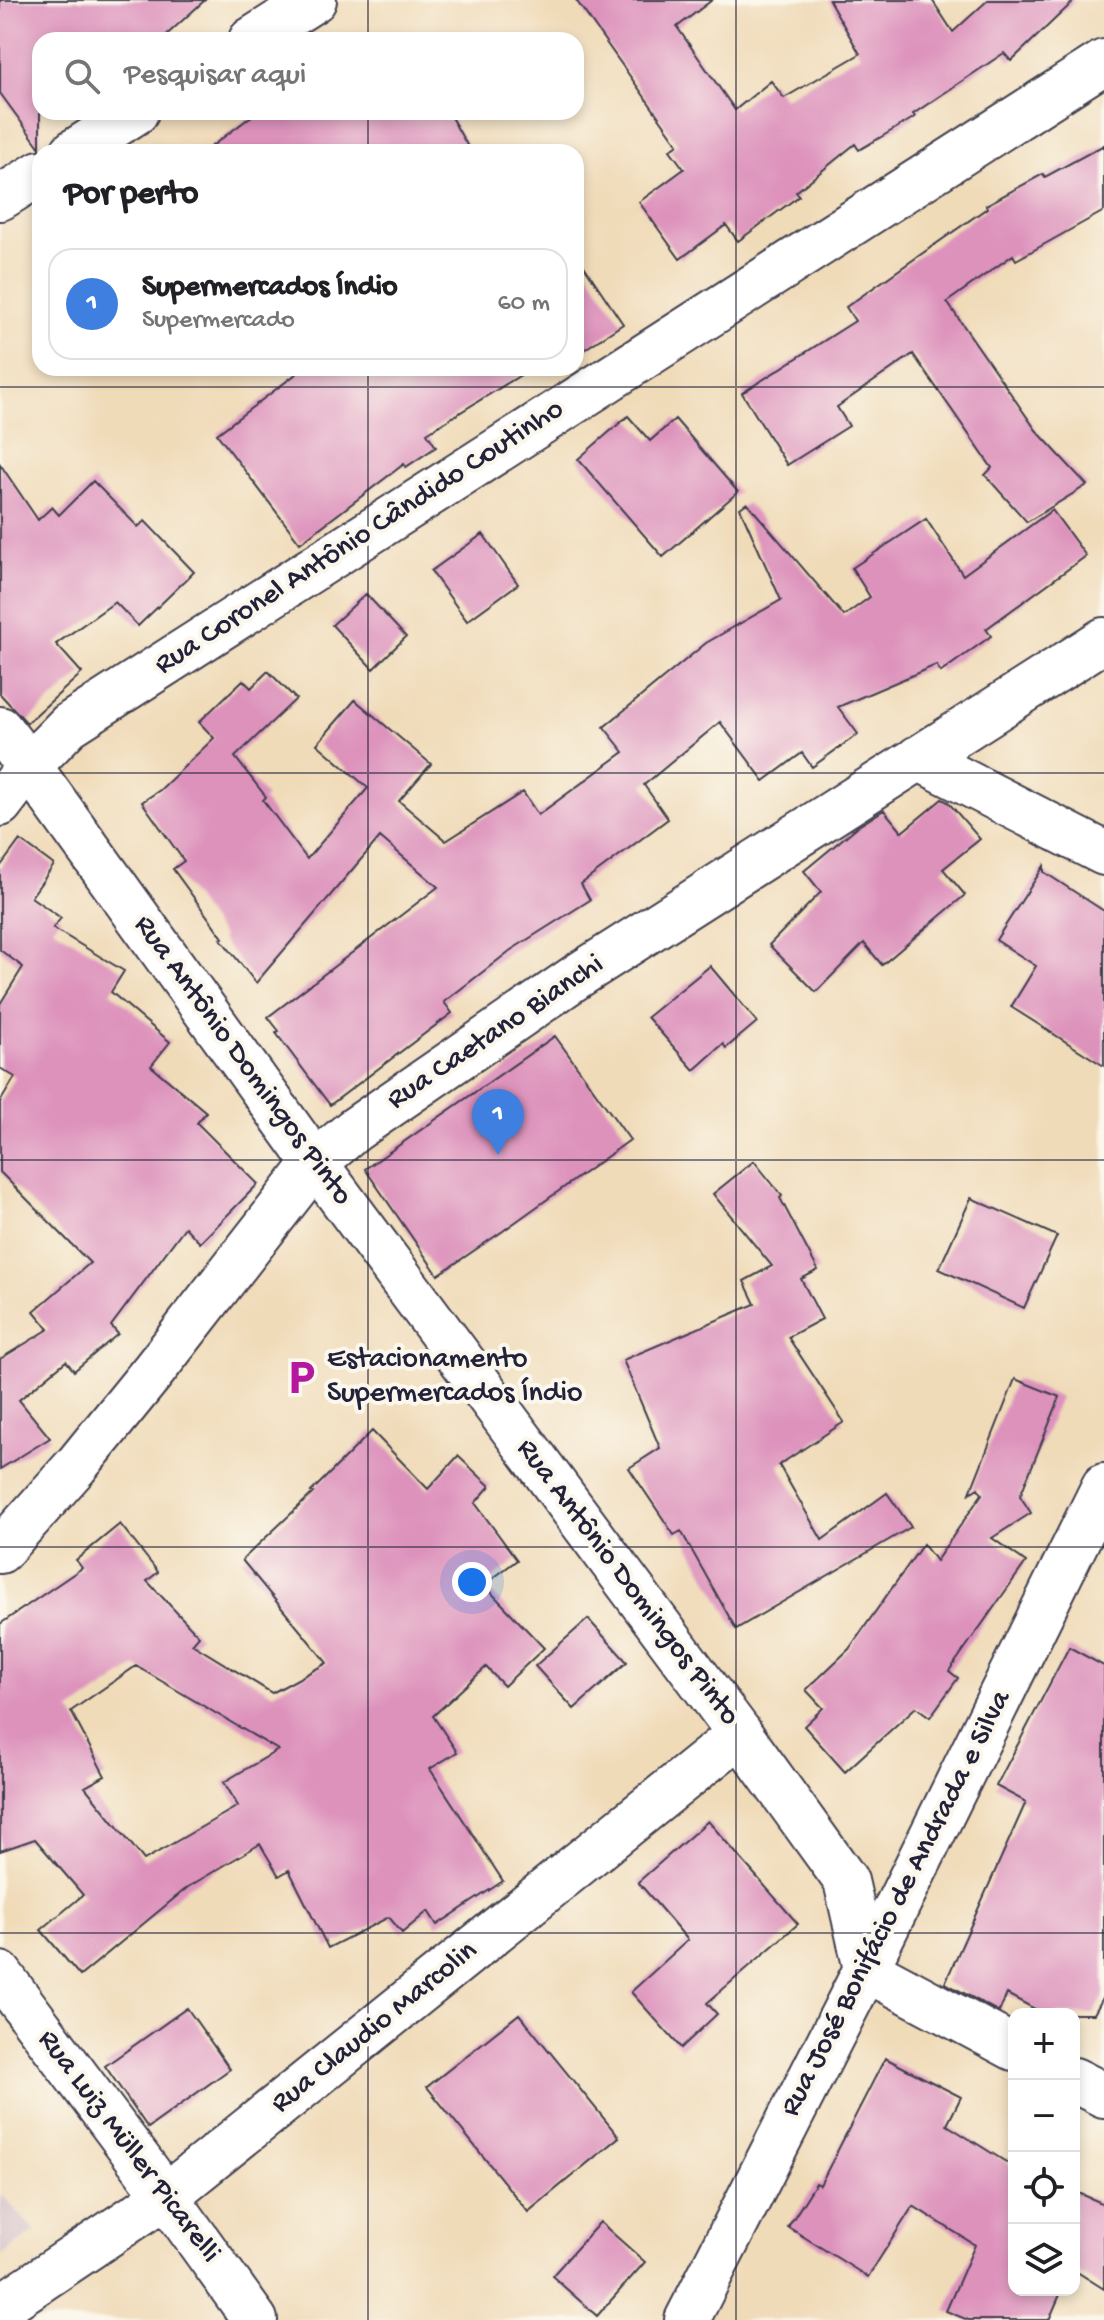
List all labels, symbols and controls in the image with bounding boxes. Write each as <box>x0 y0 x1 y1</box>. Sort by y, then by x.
search box <box>32 32 584 120</box>
icon: search <box>60 54 104 98</box>
text: Pesquisar aqui <box>124 59 306 94</box>
text: Por perto <box>64 176 198 216</box>
text: Supermercados Índio <box>142 271 398 306</box>
text: 1 <box>87 289 97 320</box>
text: 60 m <box>497 289 550 320</box>
text: Supermercado <box>142 306 295 337</box>
street label: Rua Coronel Antônio Cândido Coutinho <box>149 393 571 683</box>
street label: Rua Antônio Domingos Pinto <box>125 909 359 1213</box>
street label: Rua Caetano Bianchi <box>381 948 611 1118</box>
pin: 1 <box>472 1089 524 1155</box>
place label: Estacionamento Supermercados Índio <box>327 1343 583 1412</box>
parking icon: Estacionamento Supermercados Índio <box>282 1358 320 1396</box>
street label: Rua Antônio Domingos Pinto <box>508 1433 746 1733</box>
your location <box>452 1562 492 1602</box>
street label: Rua José Bonifácio de Andrada e Silva <box>774 1684 1021 2123</box>
street label: Rua Claudio Marcolin <box>265 1934 485 2122</box>
map controls <box>1008 2008 1080 2296</box>
button: + <box>1008 2008 1080 2080</box>
street label: Rua Luiz Müller Picarelli <box>29 2024 227 2270</box>
button: − <box>1008 2080 1080 2152</box>
button: locate <box>1008 2152 1080 2224</box>
button: layers <box>1008 2224 1080 2296</box>

